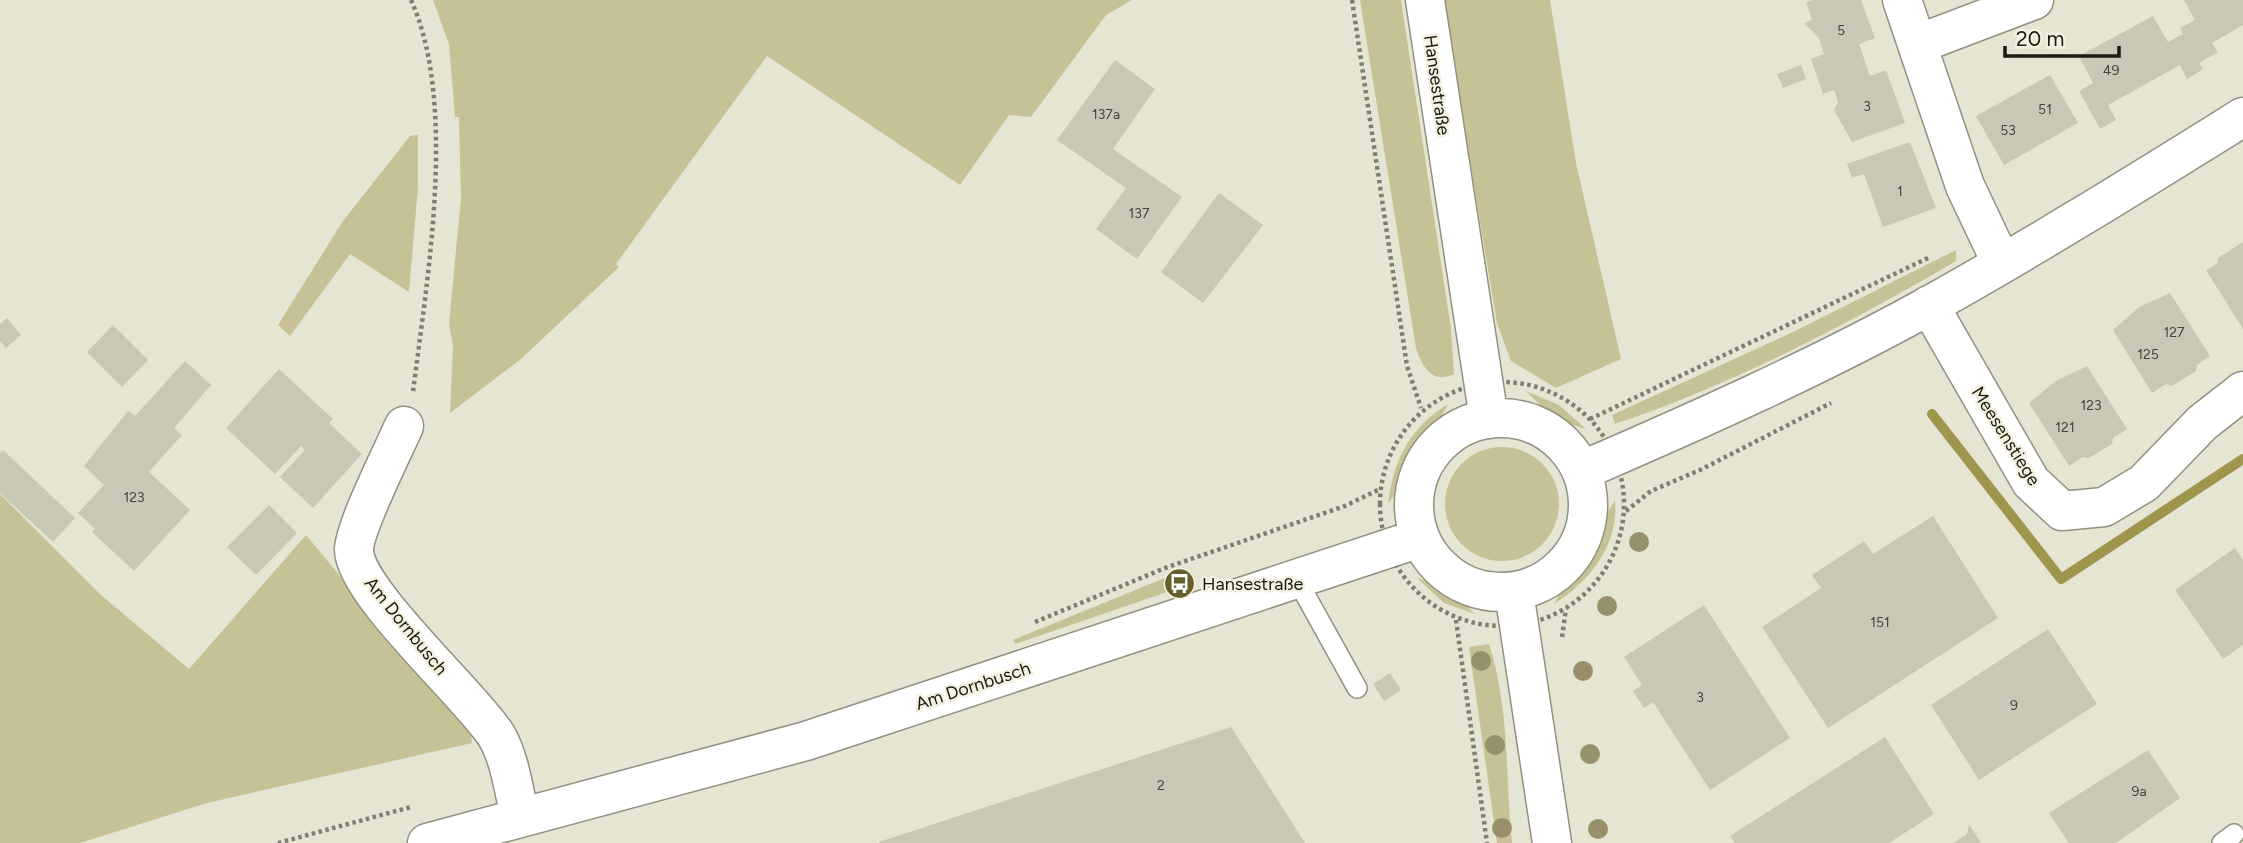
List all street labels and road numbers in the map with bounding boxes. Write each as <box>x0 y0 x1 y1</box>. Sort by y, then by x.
street label: Hansestraße <box>1419 33 1455 137</box>
street label: Meesenstiege <box>1967 382 2045 490</box>
street label: Am Dornbusch <box>360 573 452 679</box>
street label: Am Dornbusch <box>913 657 1033 715</box>

